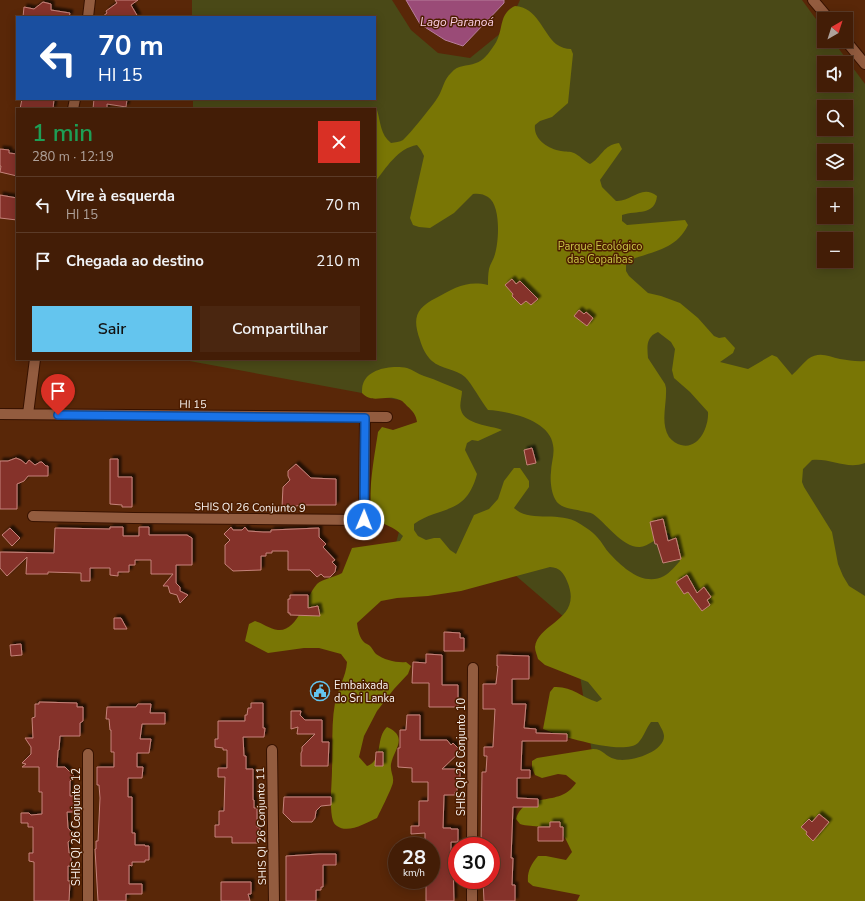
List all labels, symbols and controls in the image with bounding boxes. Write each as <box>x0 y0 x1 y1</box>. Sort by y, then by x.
north arrow <box>817 12 853 48</box>
map controls <box>817 12 853 268</box>
water label: Lago Paranoá <box>420 14 495 30</box>
text: 70 m <box>98 27 164 65</box>
icon: left <box>32 32 84 84</box>
button: sound <box>817 56 853 92</box>
text: HI 15 <box>98 63 143 87</box>
button: search <box>817 100 853 136</box>
text: 1 min <box>32 117 93 149</box>
button: close <box>318 121 360 163</box>
button: layers <box>817 144 853 180</box>
text: 280 m · 12:19 <box>32 148 114 166</box>
text: Vire à esquerda <box>66 186 175 206</box>
button: + <box>817 188 853 224</box>
icon: left <box>32 194 54 216</box>
text: 70 m <box>325 195 360 215</box>
text: HI 15 <box>66 206 98 224</box>
button: − <box>817 232 853 268</box>
park label: Parque Ecológico das Copaíbas <box>558 239 642 267</box>
icon: arrive <box>32 250 54 272</box>
text: Chegada ao destino <box>66 251 204 271</box>
text: 210 m <box>316 251 360 271</box>
button: Sair <box>32 306 192 352</box>
button: Compartilhar <box>200 306 360 352</box>
pin <box>41 374 75 415</box>
icon: arrive <box>47 380 69 402</box>
street label: HI 15 <box>179 397 207 412</box>
street label: SHIS QI 26 Conjunto 9 <box>194 499 306 516</box>
position arrow <box>343 499 385 541</box>
place label: Embaixada do Sri Lanka <box>334 678 395 706</box>
public building icon: Embaixada do Sri Lanka <box>309 680 331 702</box>
street label: SHIS QI 26 Conjunto 10 <box>454 698 469 816</box>
street label: SHIS QI 26 Conjunto 11 <box>253 767 270 885</box>
street label: SHIS QI 26 Conjunto 12 <box>69 768 84 886</box>
speed limit sign: 30 <box>448 837 500 889</box>
text: 28 <box>402 844 426 871</box>
text: km/h <box>403 866 425 880</box>

